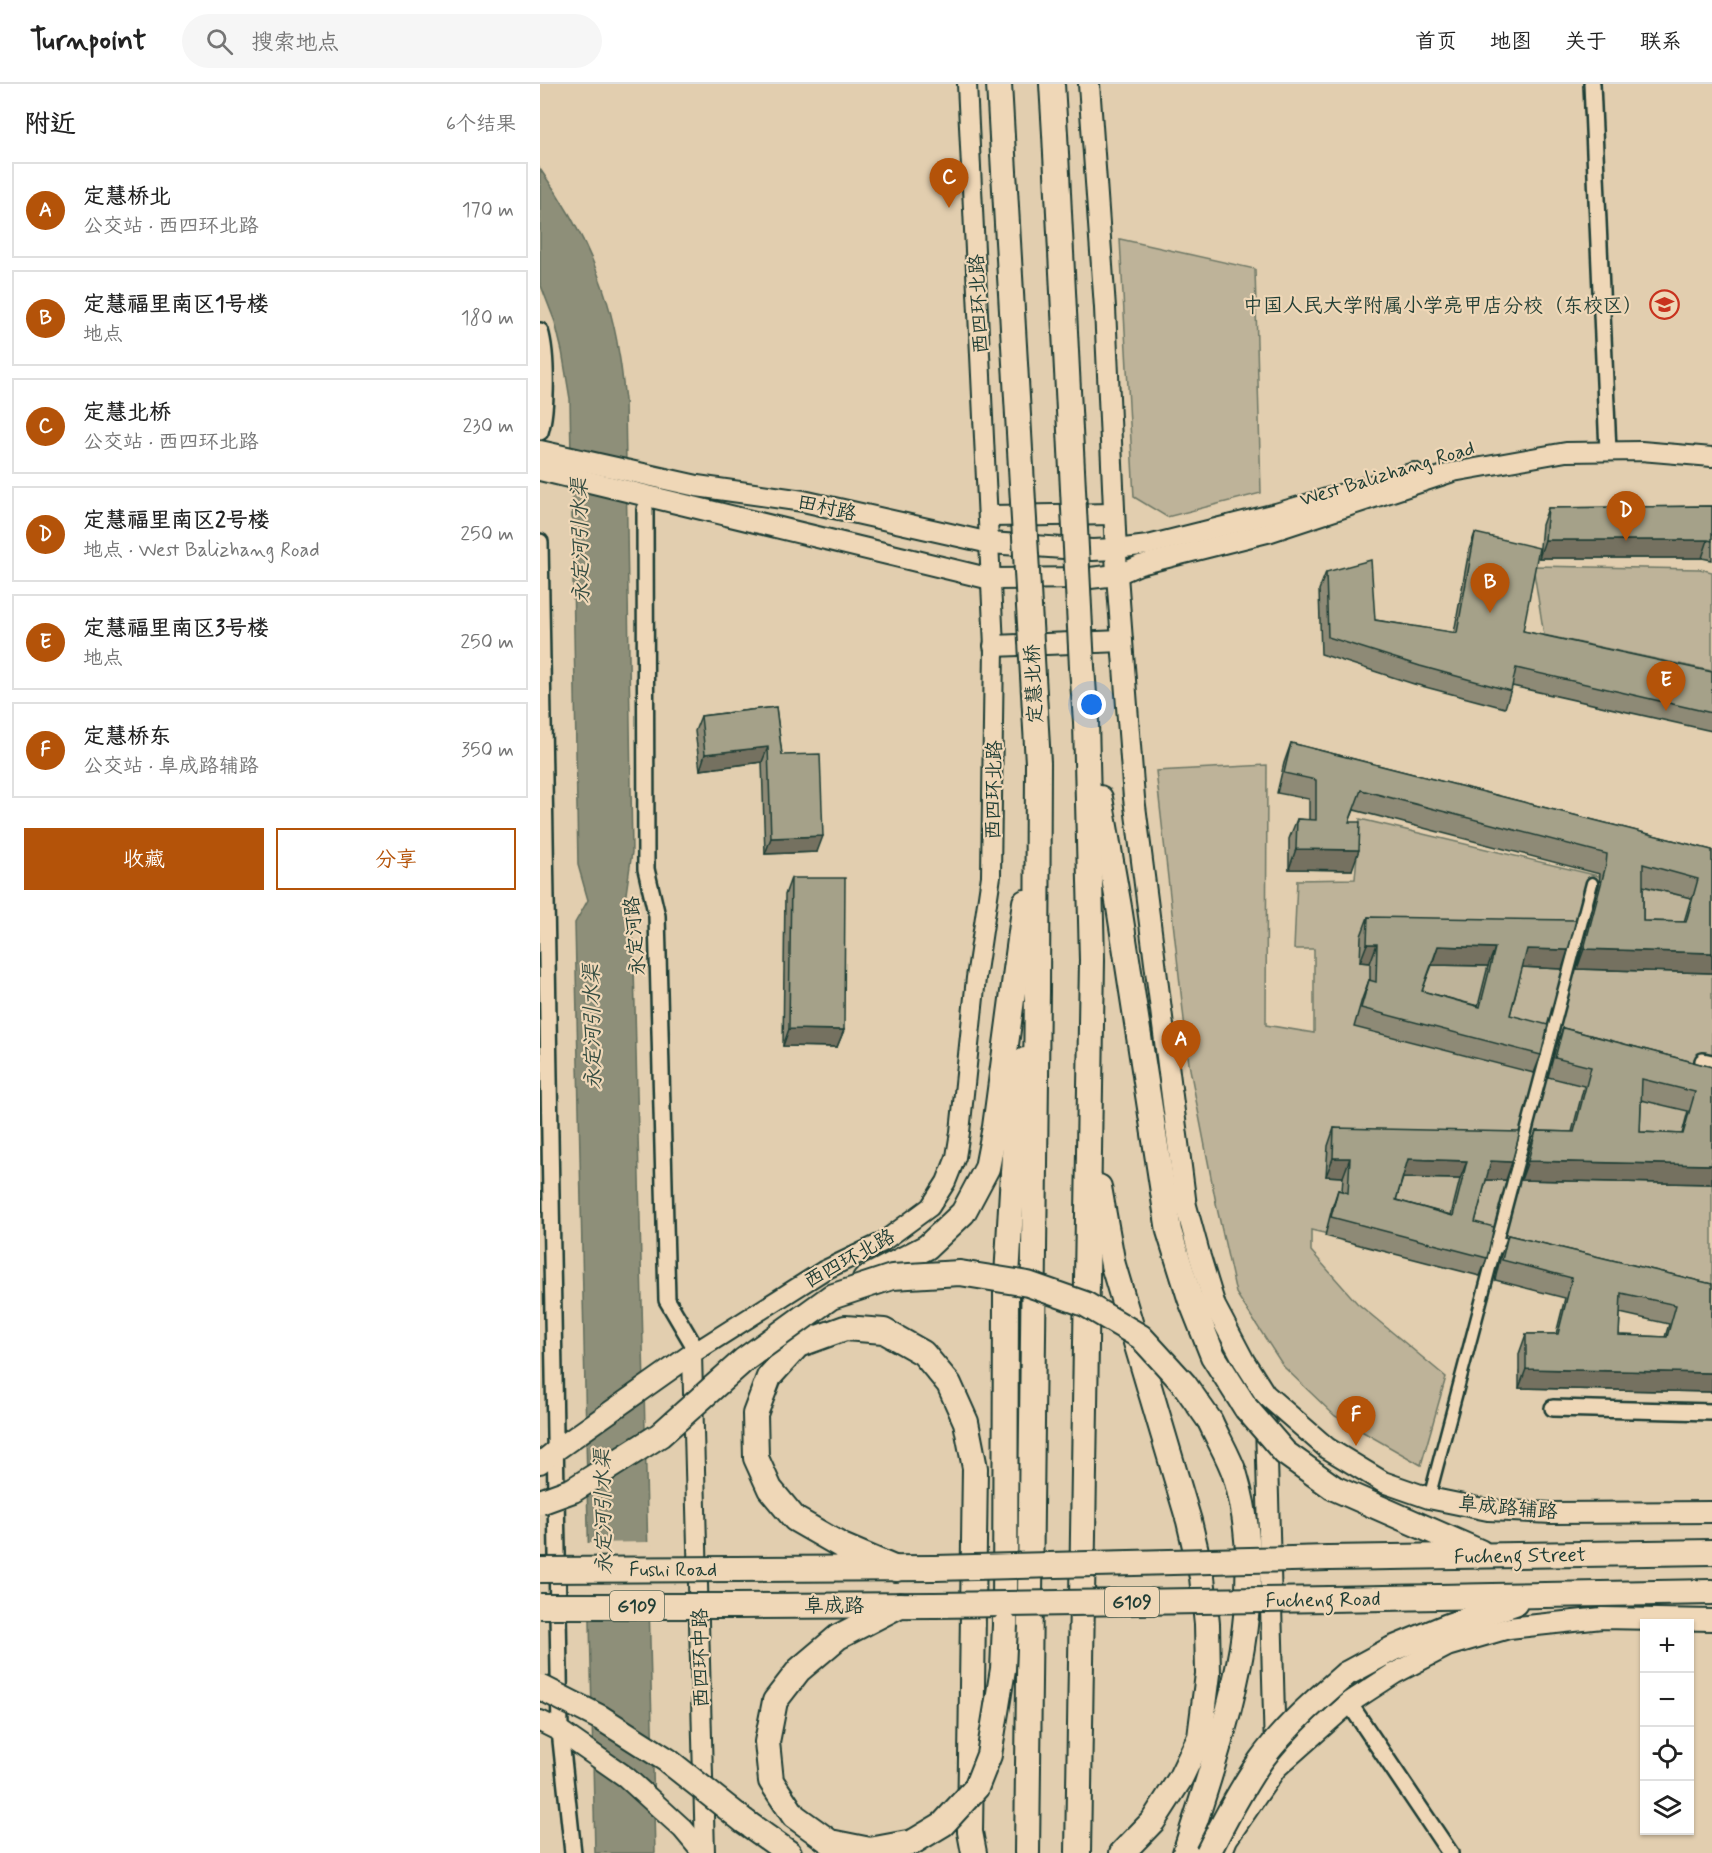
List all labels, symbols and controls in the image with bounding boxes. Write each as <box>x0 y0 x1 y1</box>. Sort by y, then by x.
search box <box>182 14 602 68</box>
text: Turnpoint <box>30 23 146 60</box>
icon: search <box>203 25 236 58</box>
text: 首页 <box>1415 28 1457 56</box>
text: 地图 <box>1490 28 1532 56</box>
text: 关于 <box>1565 28 1607 56</box>
text: 联系 <box>1640 28 1682 56</box>
text: 搜索地点 <box>251 29 339 57</box>
text: 附近 <box>24 108 76 142</box>
text: 6个结果 <box>446 111 516 138</box>
pin: C <box>930 158 968 208</box>
text: 定慧桥北 <box>83 183 171 211</box>
text: A <box>39 197 52 224</box>
text: 170 m <box>462 197 514 224</box>
text: 公交站 · 西四环北路 <box>83 213 258 240</box>
street label: 西四环北路 <box>963 252 996 355</box>
school or university icon: 中国人民大学附属小学亮甲店分校（东校区） <box>1648 289 1680 321</box>
text: 定慧福里南区1号楼 <box>83 291 269 319</box>
place label: 中国人民大学附属小学亮甲店分校（东校区） <box>1243 293 1643 320</box>
text: B <box>39 305 52 332</box>
text: 180 m <box>461 305 514 332</box>
text: 地点 <box>83 321 123 348</box>
text: 定慧北桥 <box>83 399 171 427</box>
text: C <box>38 413 53 440</box>
text: 230 m <box>462 413 514 440</box>
text: 公交站 · 西四环北路 <box>83 429 258 456</box>
street label: West Balizhang Road <box>1297 435 1478 514</box>
water label: 永定河引水渠 <box>566 476 596 604</box>
street label: 田村路 <box>795 489 860 528</box>
pin: D <box>1606 492 1646 541</box>
text: 定慧福里南区2号楼 <box>83 507 270 535</box>
text: D <box>39 521 52 548</box>
text: 250 m <box>460 521 514 548</box>
text: 地点 · West Balizhang Road <box>83 537 320 564</box>
pin: B <box>1470 564 1510 613</box>
text: 定慧福里南区3号楼 <box>83 615 269 643</box>
text: E <box>40 629 51 656</box>
text: 250 m <box>460 629 514 656</box>
street label: 定慧北桥 <box>1019 643 1050 725</box>
text: 地点 <box>83 645 123 672</box>
pin: E <box>1646 662 1686 711</box>
your location <box>1077 690 1106 719</box>
text: 定慧桥东 <box>83 723 171 751</box>
text: F <box>40 737 51 764</box>
text: 350 m <box>461 737 514 764</box>
street label: 西四环北路 <box>980 739 1009 840</box>
text: 公交站 · 阜成路辅路 <box>83 753 258 780</box>
button: 收藏 <box>24 828 264 890</box>
button: 分享 <box>276 828 516 890</box>
street label: 永定河路 <box>618 894 652 977</box>
water label: 永定河引水渠 <box>578 962 608 1090</box>
pin: A <box>1162 1020 1200 1070</box>
street label: 西四环北路 <box>799 1223 901 1295</box>
pin: F <box>1336 1396 1376 1446</box>
water label: 永定河引水渠 <box>589 1447 619 1575</box>
street label: 阜成路辅路 <box>1457 1491 1560 1526</box>
street label: Fucheng Street <box>1454 1542 1586 1573</box>
street label: Fushi Road <box>629 1557 717 1584</box>
street label: Fucheng Road <box>1265 1586 1381 1617</box>
road number: G109 <box>1105 1587 1159 1617</box>
road number: G109 <box>610 1591 664 1621</box>
street label: 阜成路 <box>804 1593 865 1620</box>
street label: 西四环中路 <box>687 1607 716 1708</box>
map controls <box>1640 1619 1694 1835</box>
button: + <box>1640 1619 1694 1673</box>
button: − <box>1640 1673 1694 1727</box>
button: locate <box>1640 1727 1694 1781</box>
button: layers <box>1640 1781 1694 1835</box>

